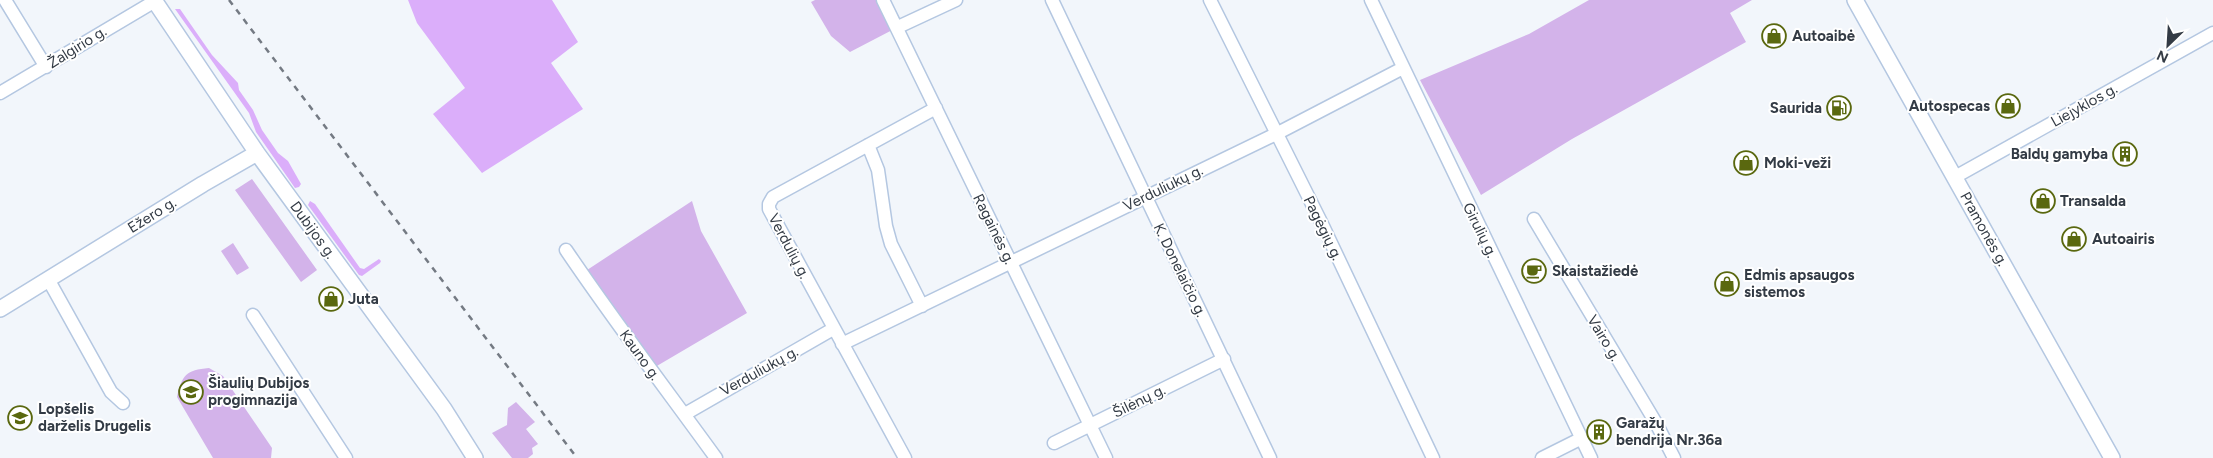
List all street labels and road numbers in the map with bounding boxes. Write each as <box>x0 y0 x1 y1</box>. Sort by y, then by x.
street label: Žalgirio g. <box>44 22 110 72</box>
street label: Liejyklos g. <box>2048 79 2120 131</box>
street label: Verduliukų g. <box>1120 161 1206 215</box>
street label: Pramonės g. <box>1956 189 2012 269</box>
street label: Ragainės g. <box>969 191 1019 267</box>
street label: Ežero g. <box>124 193 180 237</box>
street label: Pagėgių g. <box>1300 193 1346 263</box>
street label: Dubijos g. <box>286 198 340 262</box>
street label: Girulių g. <box>1459 199 1501 261</box>
street label: Verdulių g. <box>764 210 814 282</box>
street label: K. Donelaičio g. <box>1150 220 1210 320</box>
street label: Vairo g. <box>1583 312 1625 364</box>
street label: Kauno g. <box>616 326 664 384</box>
street label: Verduliukų g. <box>717 342 801 400</box>
street label: Šilėnų g. <box>1110 381 1168 421</box>

